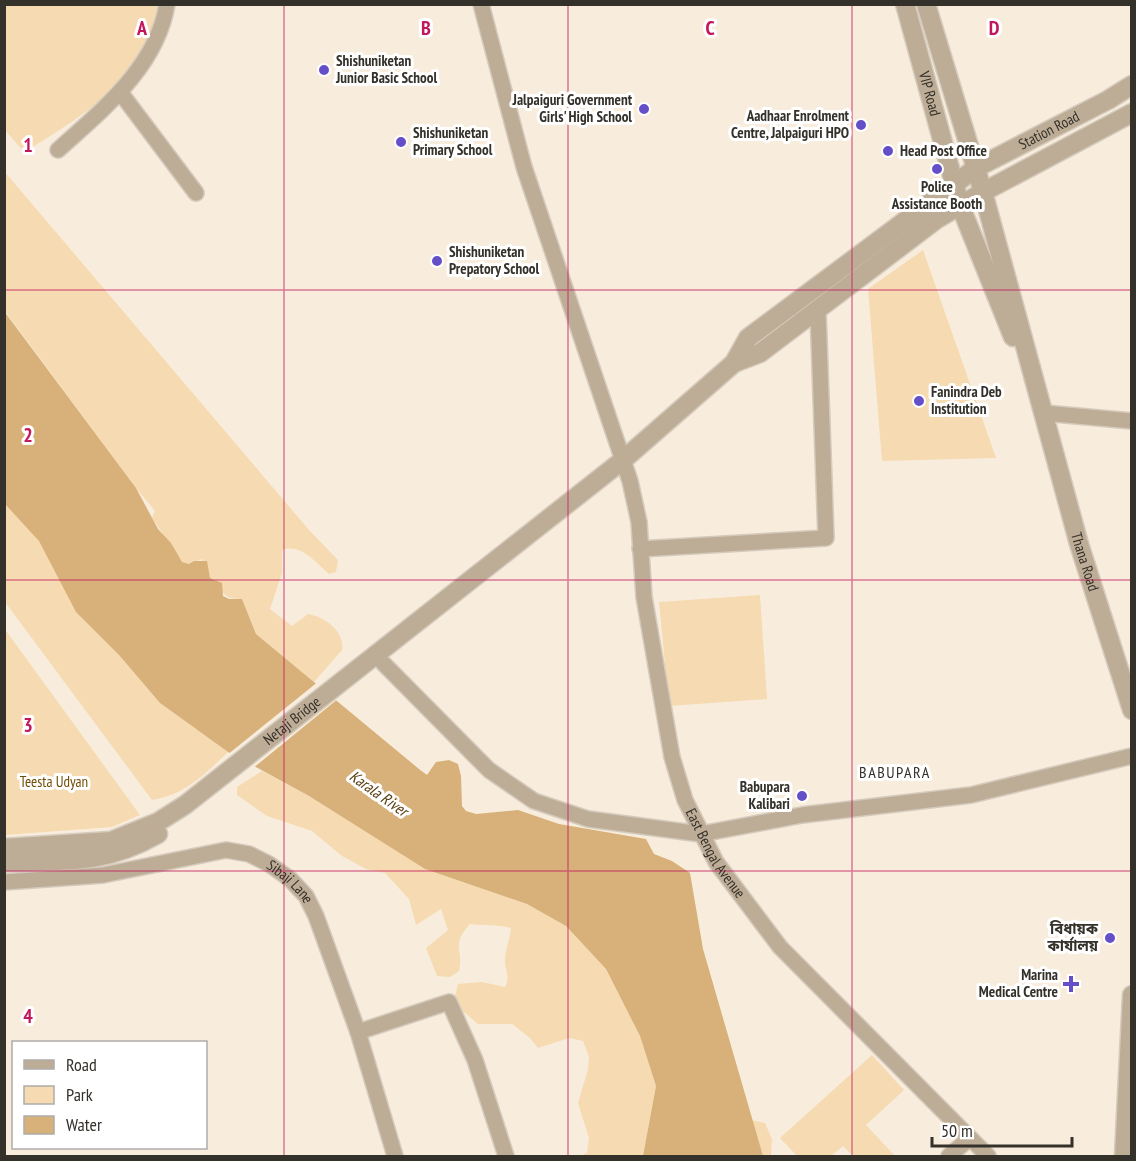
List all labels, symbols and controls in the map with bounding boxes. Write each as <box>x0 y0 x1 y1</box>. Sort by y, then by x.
text: A <box>136 15 148 41</box>
text: B <box>421 15 431 41</box>
text: C <box>705 15 715 41</box>
text: D <box>989 15 1000 41</box>
place label: Shishuniketan Junior Basic School <box>335 51 437 87</box>
marker: Shishuniketan Junior Basic School <box>317 63 331 77</box>
street label: VIP Road <box>915 68 945 118</box>
place label: Jalpaiguri Government Girls' High School <box>512 90 633 126</box>
marker: Jalpaiguri Government Girls' High School <box>637 102 651 116</box>
place label: Aadhaar Enrolment Centre, Jalpaiguri HPO <box>731 106 850 142</box>
street label: Station Road <box>1015 106 1082 153</box>
marker: Aadhaar Enrolment Centre, Jalpaiguri HPO <box>854 118 868 132</box>
place label: Shishuniketan Primary School <box>413 123 493 159</box>
text: 1 <box>23 132 33 158</box>
marker: Shishuniketan Primary School <box>394 135 408 149</box>
place label: Head Post Office <box>900 141 987 160</box>
marker: Head Post Office <box>881 144 895 158</box>
marker: Police Assistance Booth <box>930 162 944 176</box>
place label: Police Assistance Booth <box>891 177 982 213</box>
place label: Shishuniketan Prepatory School <box>449 242 540 278</box>
marker: Shishuniketan Prepatory School <box>430 254 444 268</box>
place label: Fanindra Deb Institution <box>931 382 1002 418</box>
marker: Fanindra Deb Institution <box>912 394 926 408</box>
text: 2 <box>23 422 33 448</box>
street label: Thana Road <box>1067 530 1103 593</box>
street label: Netaji Bridge <box>259 692 324 749</box>
text: 3 <box>23 712 33 738</box>
district label: BABUPARA <box>859 762 931 782</box>
water label: Karala River <box>346 766 414 822</box>
park label: Teesta Udyan <box>20 772 88 791</box>
place label: Babupara Kalibari <box>740 777 790 813</box>
marker: Babupara Kalibari <box>795 789 809 803</box>
street label: East Bengal Avenue <box>682 805 750 902</box>
street label: Sibaji Lane <box>263 855 318 906</box>
place label: বিধায়ক কার্যালয় <box>1046 919 1099 955</box>
marker: বিধায়ক কার্যালয় <box>1103 931 1117 945</box>
place label: Marina Medical Centre <box>979 965 1058 1001</box>
marker: Marina Medical Centre <box>1062 975 1080 993</box>
text: 4 <box>23 1003 33 1029</box>
legend <box>12 1041 207 1149</box>
text: Road <box>66 1053 97 1076</box>
text: Park <box>66 1083 93 1106</box>
scale bar <box>932 1110 1072 1148</box>
text: Water <box>66 1113 102 1136</box>
text: 50 m <box>941 1119 973 1142</box>

